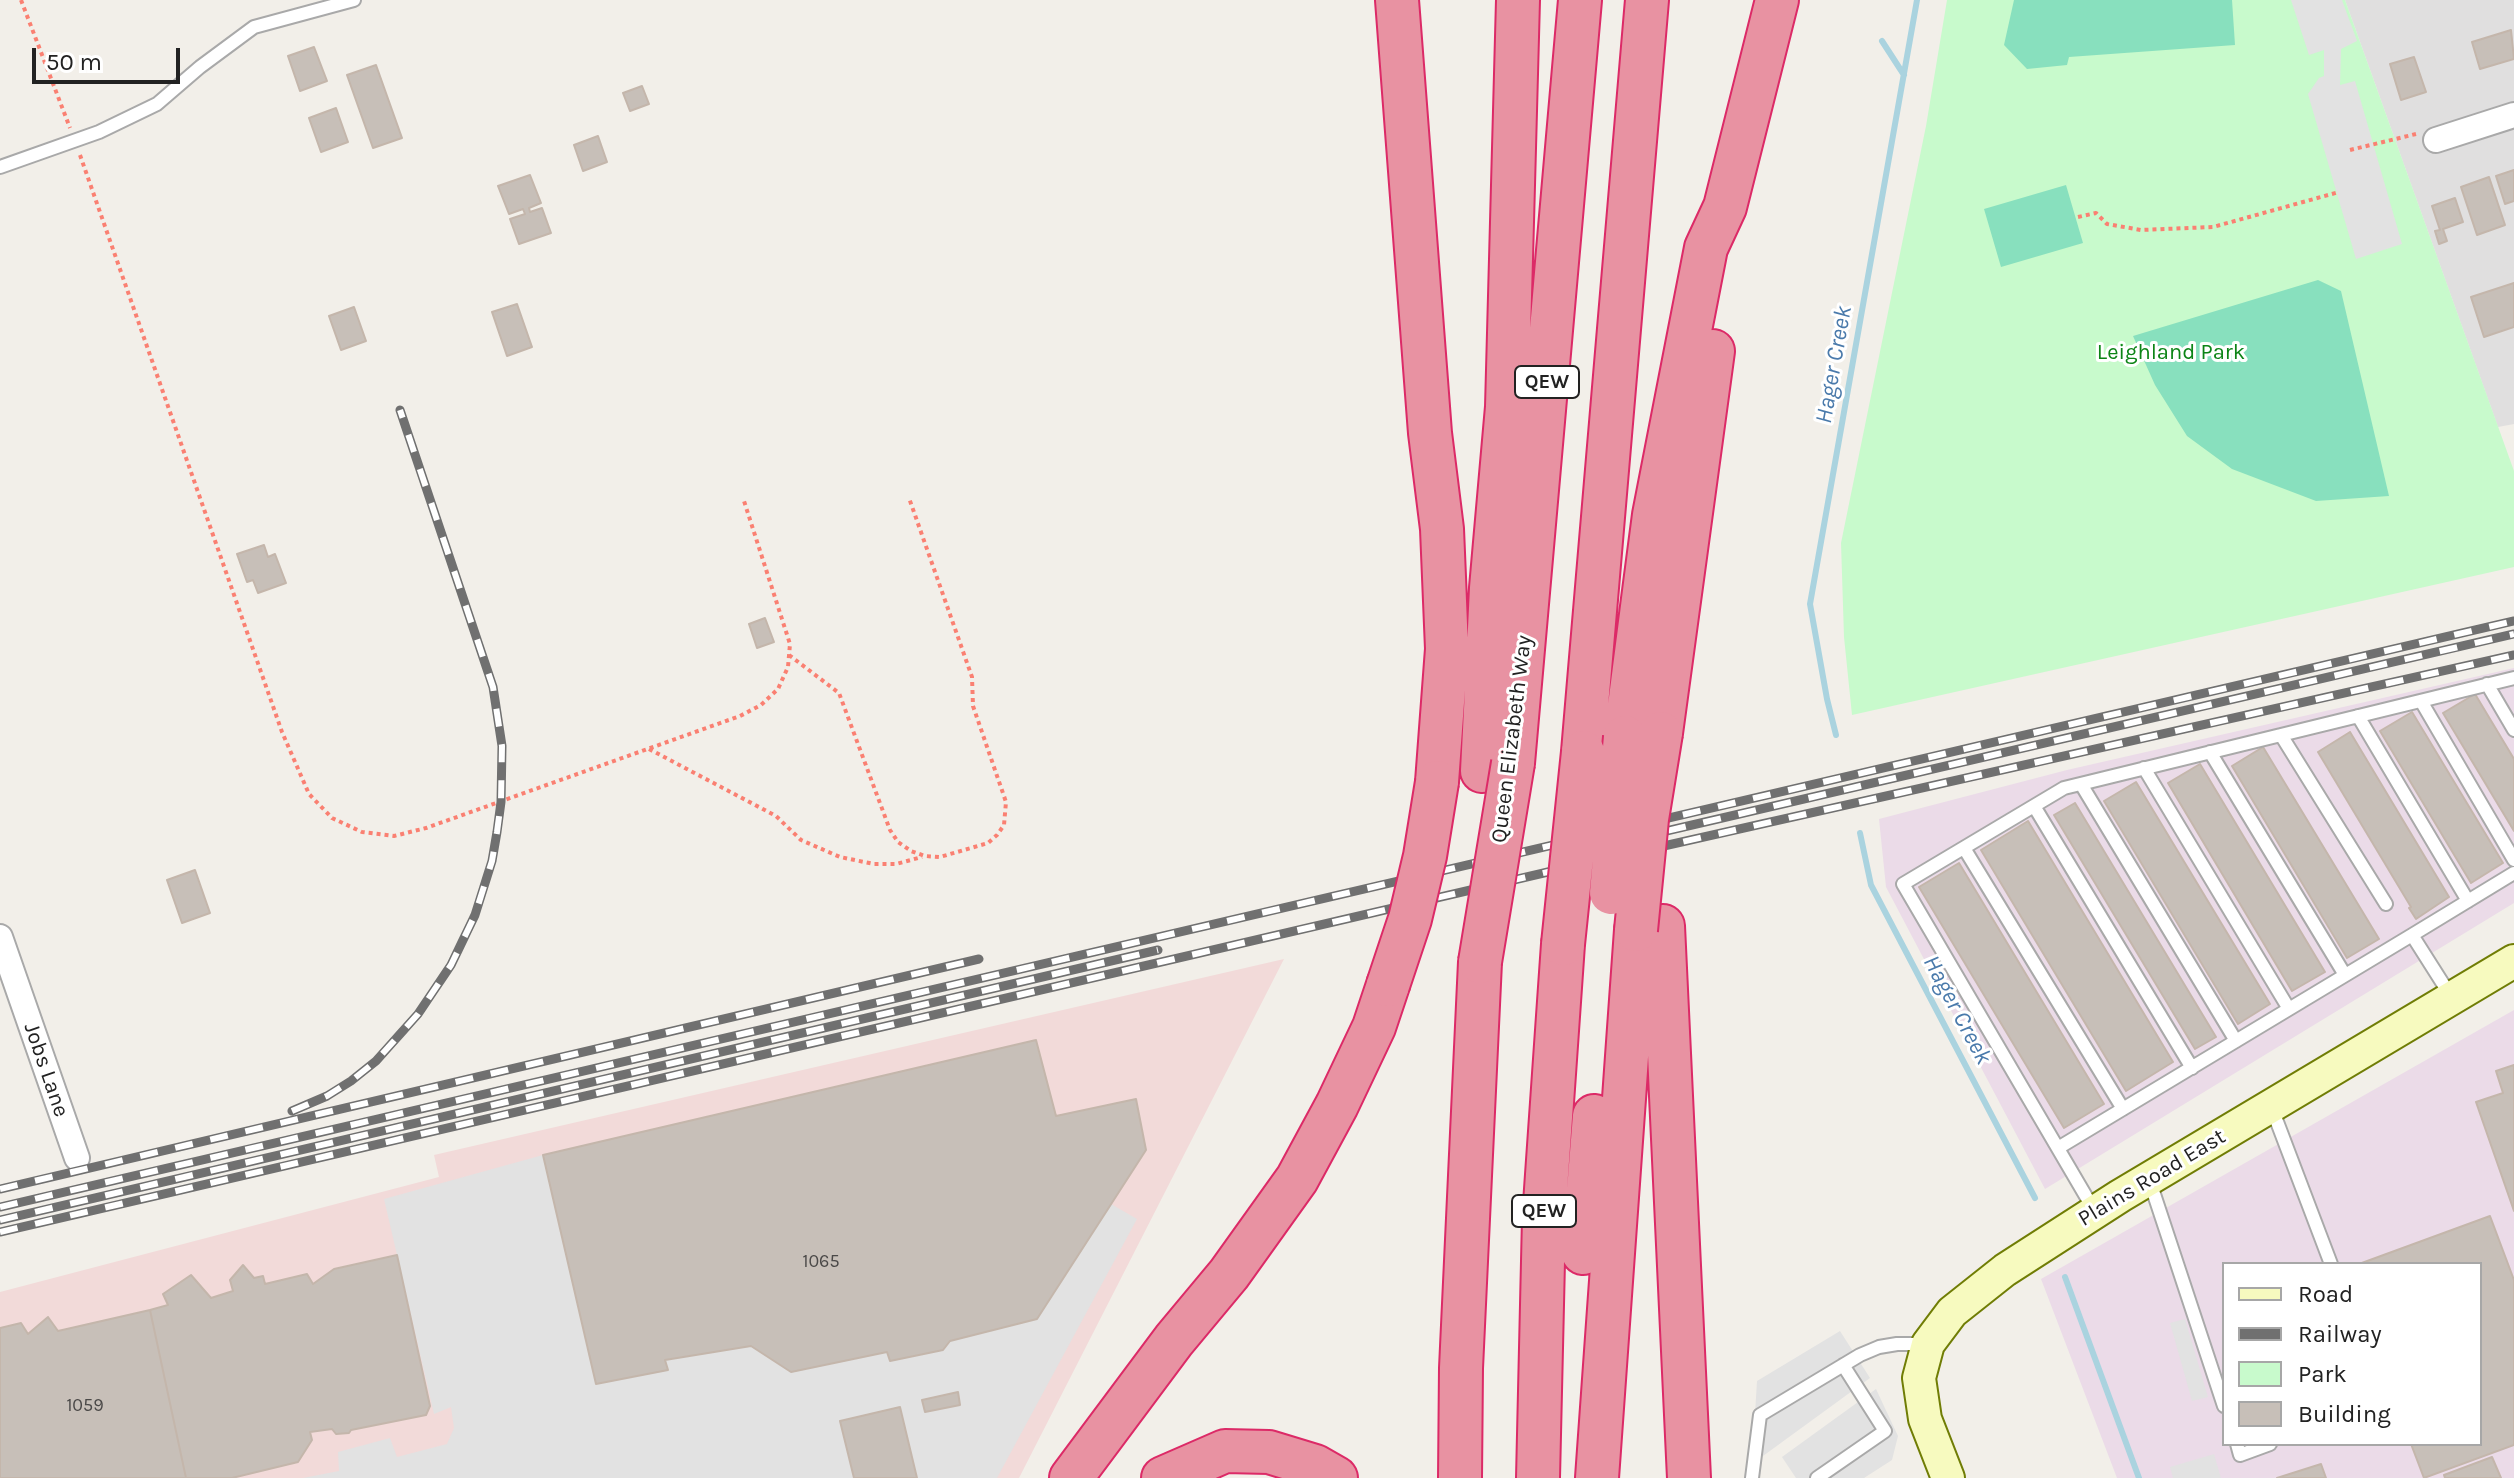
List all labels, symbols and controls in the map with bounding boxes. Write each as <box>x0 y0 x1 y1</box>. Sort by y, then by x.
scale bar <box>36 32 184 82</box>
text: 50 m <box>46 48 102 76</box>
water label: Hager Creek <box>1809 304 1859 426</box>
park label: Leighland Park <box>2097 340 2245 366</box>
road number: QEW <box>1515 366 1579 398</box>
street label: Queen Elizabeth Way <box>1486 634 1538 844</box>
water label: Hager Creek <box>1916 951 1998 1069</box>
street label: Jobs Lane <box>18 1020 74 1120</box>
street label: Plains Road East <box>2074 1124 2230 1232</box>
road number: QEW <box>1512 1195 1576 1227</box>
house number: 1065 <box>802 1251 840 1273</box>
legend <box>2222 1262 2482 1446</box>
text: Road <box>2298 1280 2353 1308</box>
text: Railway <box>2298 1320 2382 1348</box>
text: Park <box>2298 1360 2347 1388</box>
house number: 1059 <box>66 1395 104 1417</box>
text: Building <box>2298 1400 2391 1428</box>

